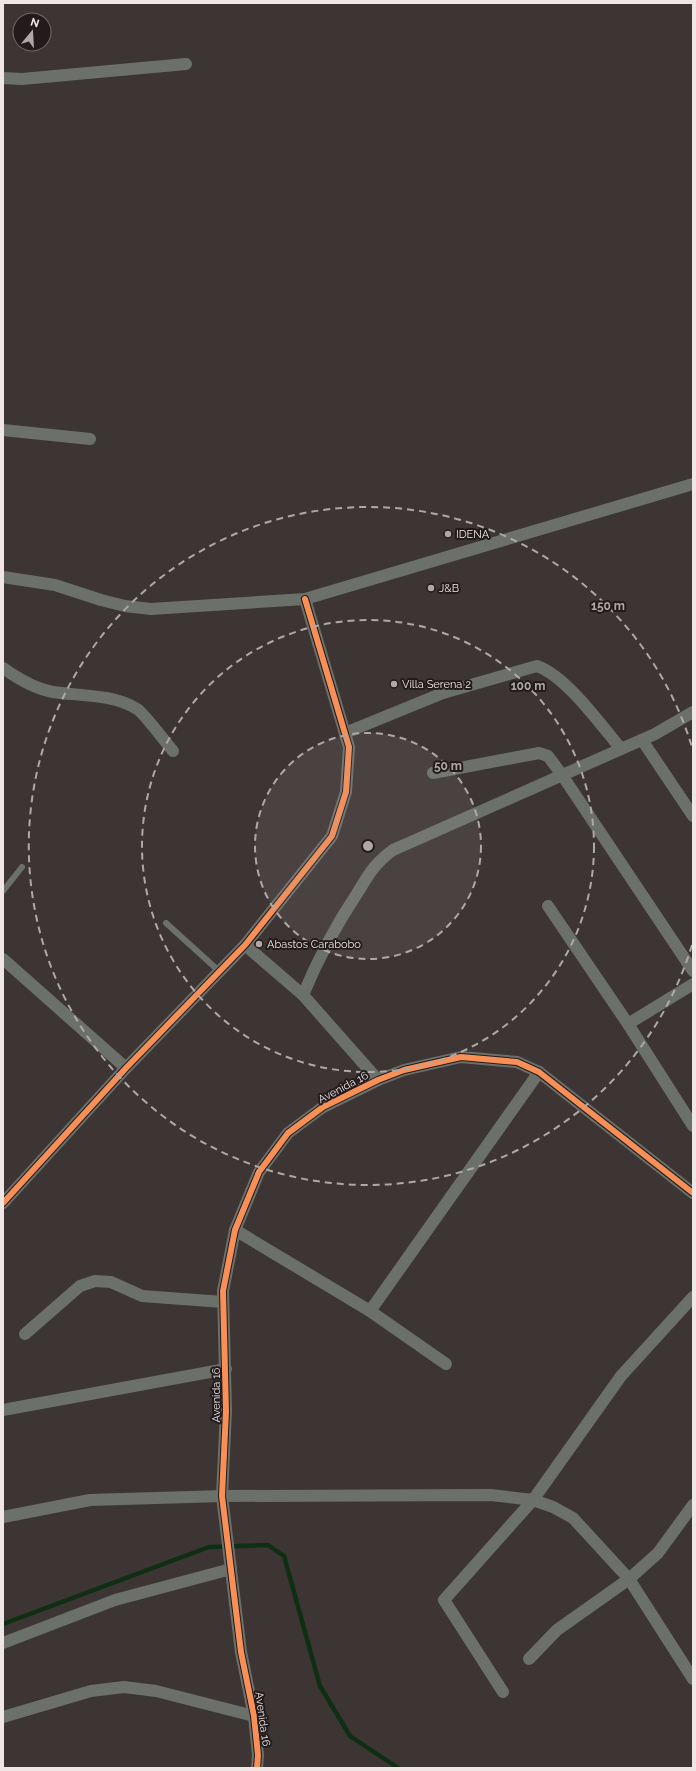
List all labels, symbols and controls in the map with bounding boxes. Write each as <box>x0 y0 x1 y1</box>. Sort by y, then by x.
north arrow <box>12 12 52 52</box>
text: N <box>29 15 41 30</box>
place label: IDENA <box>456 528 490 541</box>
marker: IDENA <box>443 529 453 539</box>
place label: J&B <box>439 582 459 595</box>
marker: J&B <box>426 583 436 593</box>
text: 150 m <box>591 599 625 613</box>
place label: Villa Serena 2 <box>402 678 471 691</box>
marker: Villa Serena 2 <box>389 679 399 689</box>
text: 100 m <box>511 679 545 693</box>
text: 50 m <box>434 759 462 773</box>
centre of rings <box>361 839 375 853</box>
place label: Abastos Carabobo <box>267 938 361 951</box>
marker: Abastos Carabobo <box>254 939 264 949</box>
street label: Avenida 16 <box>316 1069 371 1106</box>
street label: Avenida 16 <box>210 1367 223 1423</box>
street label: Avenida 16 <box>252 1691 273 1748</box>

